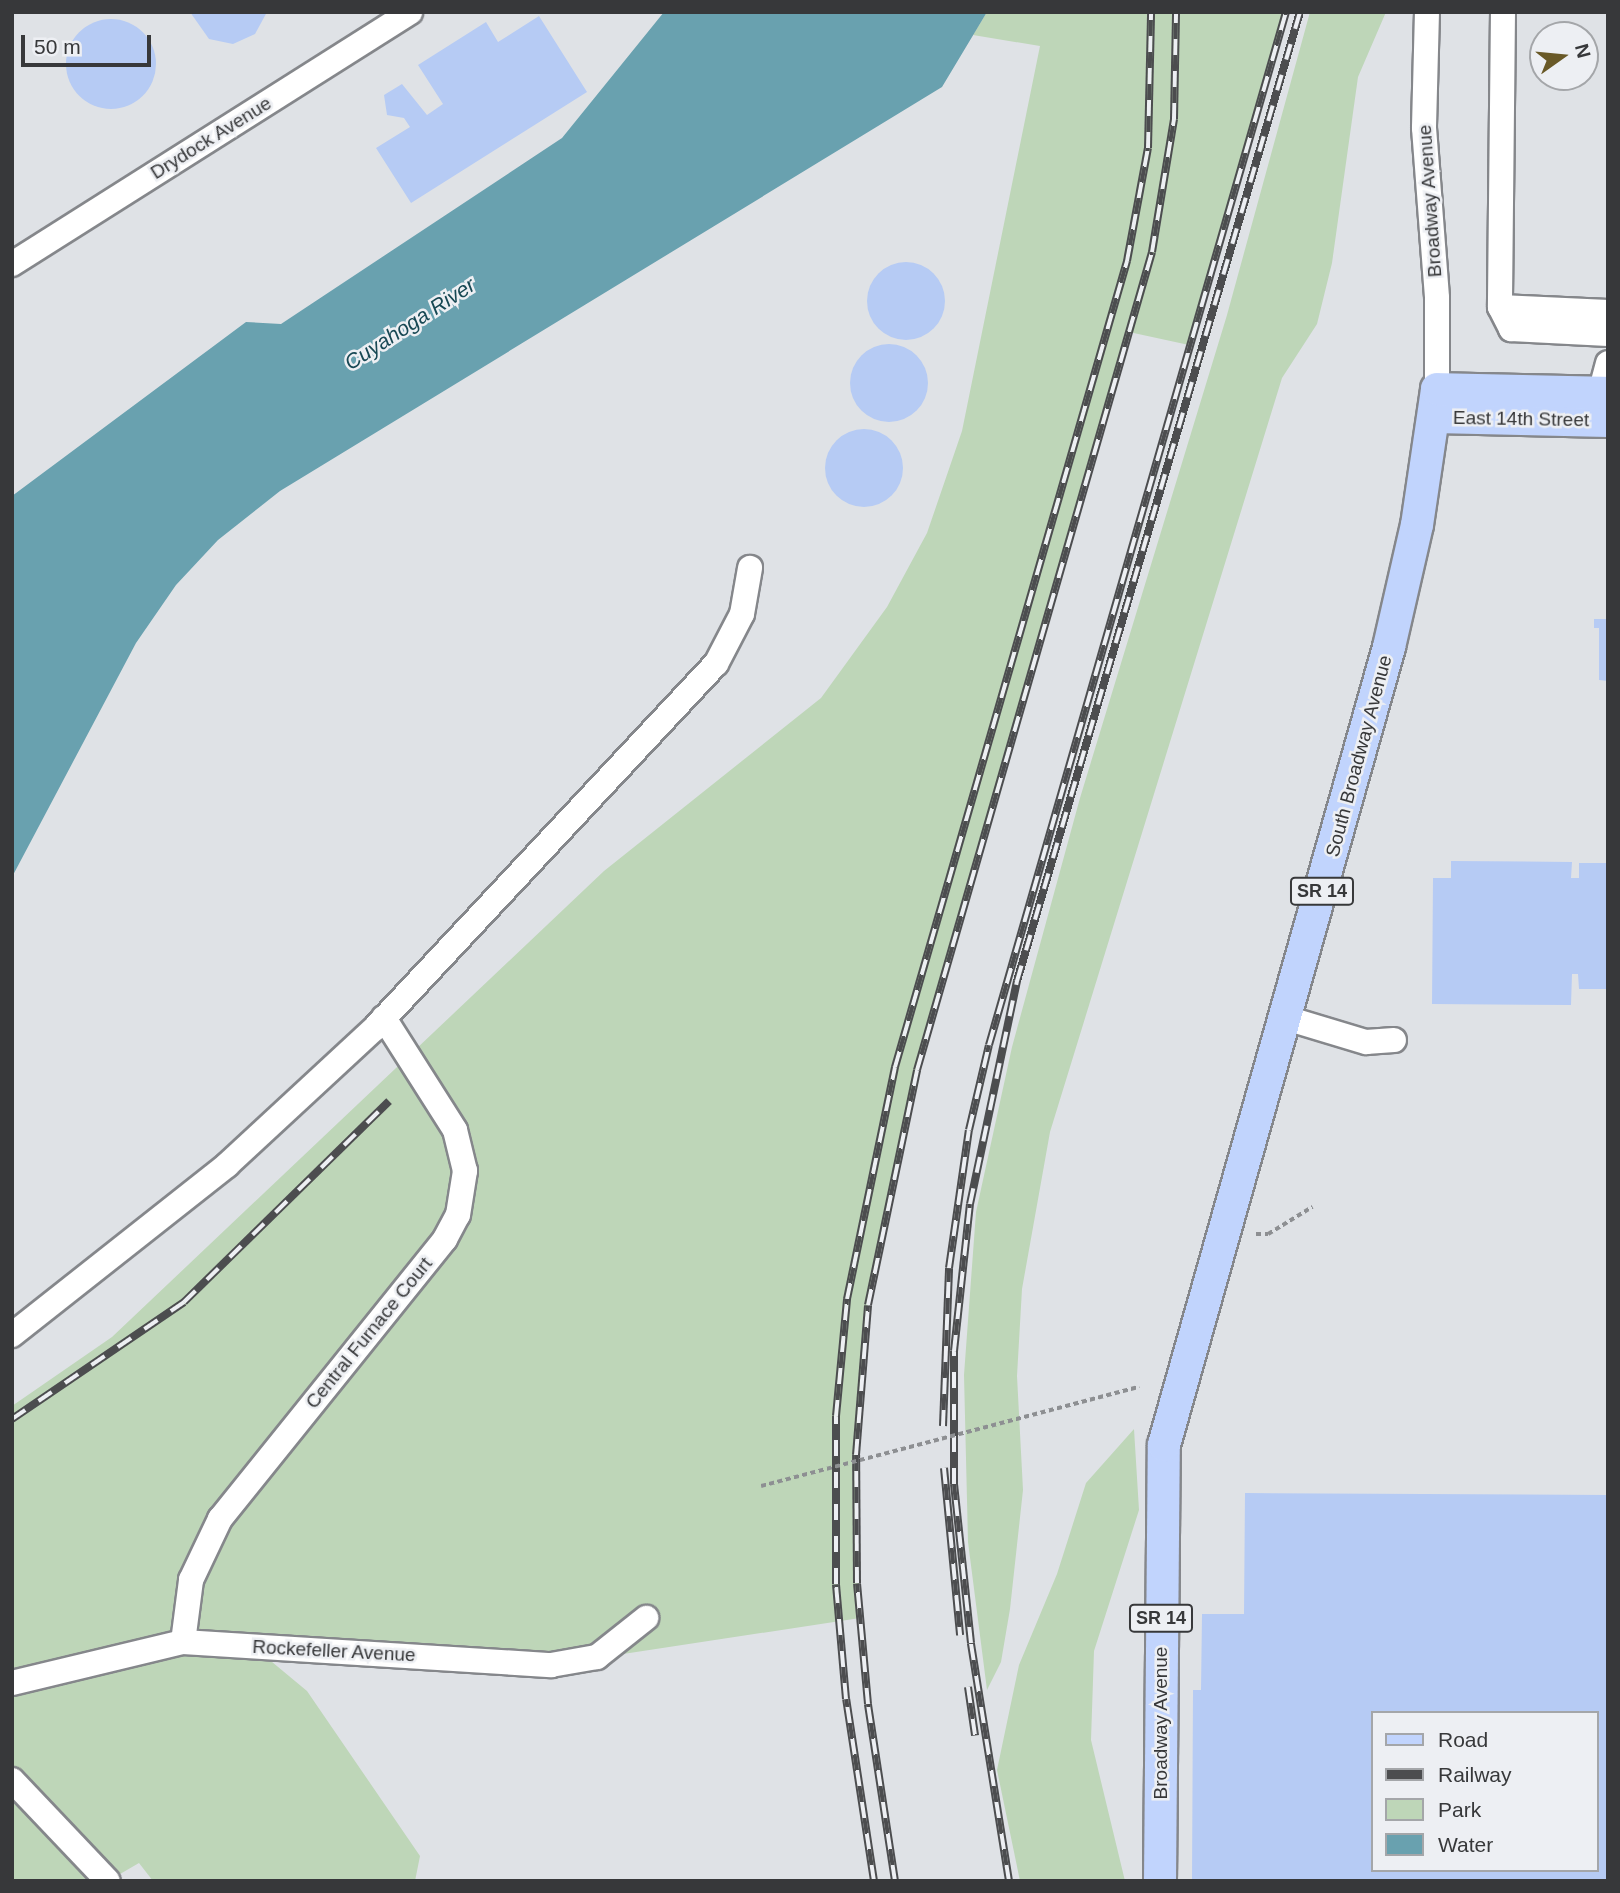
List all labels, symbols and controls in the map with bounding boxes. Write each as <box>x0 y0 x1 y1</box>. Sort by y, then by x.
scale bar <box>24 21 154 65</box>
north arrow <box>1529 21 1599 91</box>
text: 50 m <box>34 35 81 58</box>
text: N <box>1571 42 1595 60</box>
street label: Drydock Avenue <box>146 91 276 185</box>
street label: Broadway Avenue <box>1413 123 1447 279</box>
water label: Cuyahoga River <box>340 272 480 376</box>
street label: East 14th Street <box>1453 406 1589 432</box>
street label: South Broadway Avenue <box>1321 652 1397 860</box>
road number: SR 14 <box>1289 876 1355 906</box>
street label: Central Furnace Court <box>301 1253 437 1413</box>
road number: SR 14 <box>1128 1604 1194 1632</box>
street label: Rockefeller Avenue <box>251 1635 417 1667</box>
street label: Broadway Avenue <box>1150 1646 1172 1800</box>
legend <box>1372 1711 1599 1872</box>
text: Road <box>1438 1728 1488 1751</box>
text: Railway <box>1438 1763 1512 1786</box>
text: Park <box>1438 1798 1481 1821</box>
text: Water <box>1438 1833 1493 1856</box>

